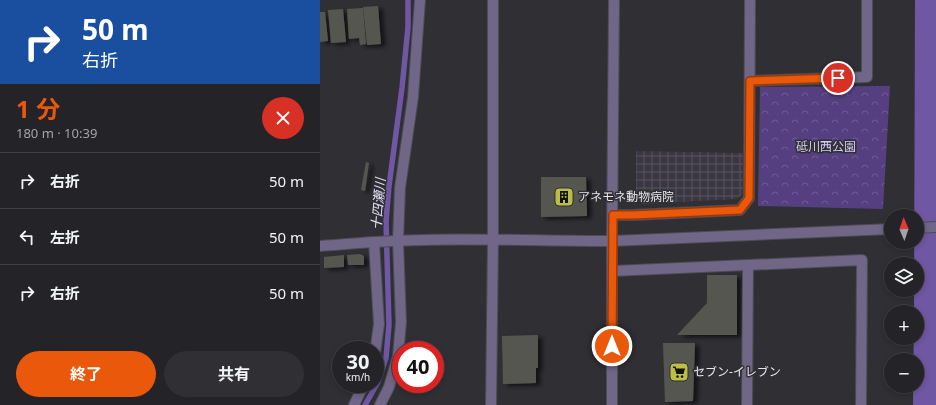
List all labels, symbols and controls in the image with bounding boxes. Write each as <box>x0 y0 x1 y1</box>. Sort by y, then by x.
text: 50 m <box>82 10 149 48</box>
icon: right <box>16 16 68 68</box>
text: 右折 <box>82 48 118 72</box>
pin <box>821 61 855 95</box>
icon: arrive <box>827 67 849 89</box>
text: 1 分 <box>16 92 60 125</box>
button: close <box>262 97 304 139</box>
text: 180 m · 10:39 <box>16 124 97 142</box>
park label: 砥川西公園 <box>796 138 856 155</box>
icon: right <box>16 170 38 192</box>
text: 右折 <box>50 171 80 191</box>
text: 50 m <box>269 171 304 191</box>
water label: 十四瀬川 <box>367 175 389 231</box>
building icon: アネモネ動物病院 <box>553 186 575 208</box>
place label: アネモネ動物病院 <box>578 188 674 205</box>
north arrow <box>884 209 924 249</box>
map controls <box>884 209 924 393</box>
icon: left <box>16 226 38 248</box>
text: 左折 <box>50 227 80 247</box>
text: 50 m <box>269 227 304 247</box>
button: layers <box>884 257 924 297</box>
icon: right <box>16 282 38 304</box>
text: 右折 <box>50 283 80 303</box>
text: 50 m <box>269 283 304 303</box>
button: + <box>884 305 924 345</box>
position arrow <box>591 325 633 367</box>
speed limit sign: 40 <box>392 341 444 393</box>
text: 30 <box>347 348 369 375</box>
button: 終了 <box>16 351 156 397</box>
button: 共有 <box>164 351 304 397</box>
button: − <box>884 353 924 393</box>
supermarket icon: セブン-イレブン <box>668 361 690 383</box>
place label: セブン-イレブン <box>693 363 781 380</box>
text: km/h <box>346 370 370 384</box>

